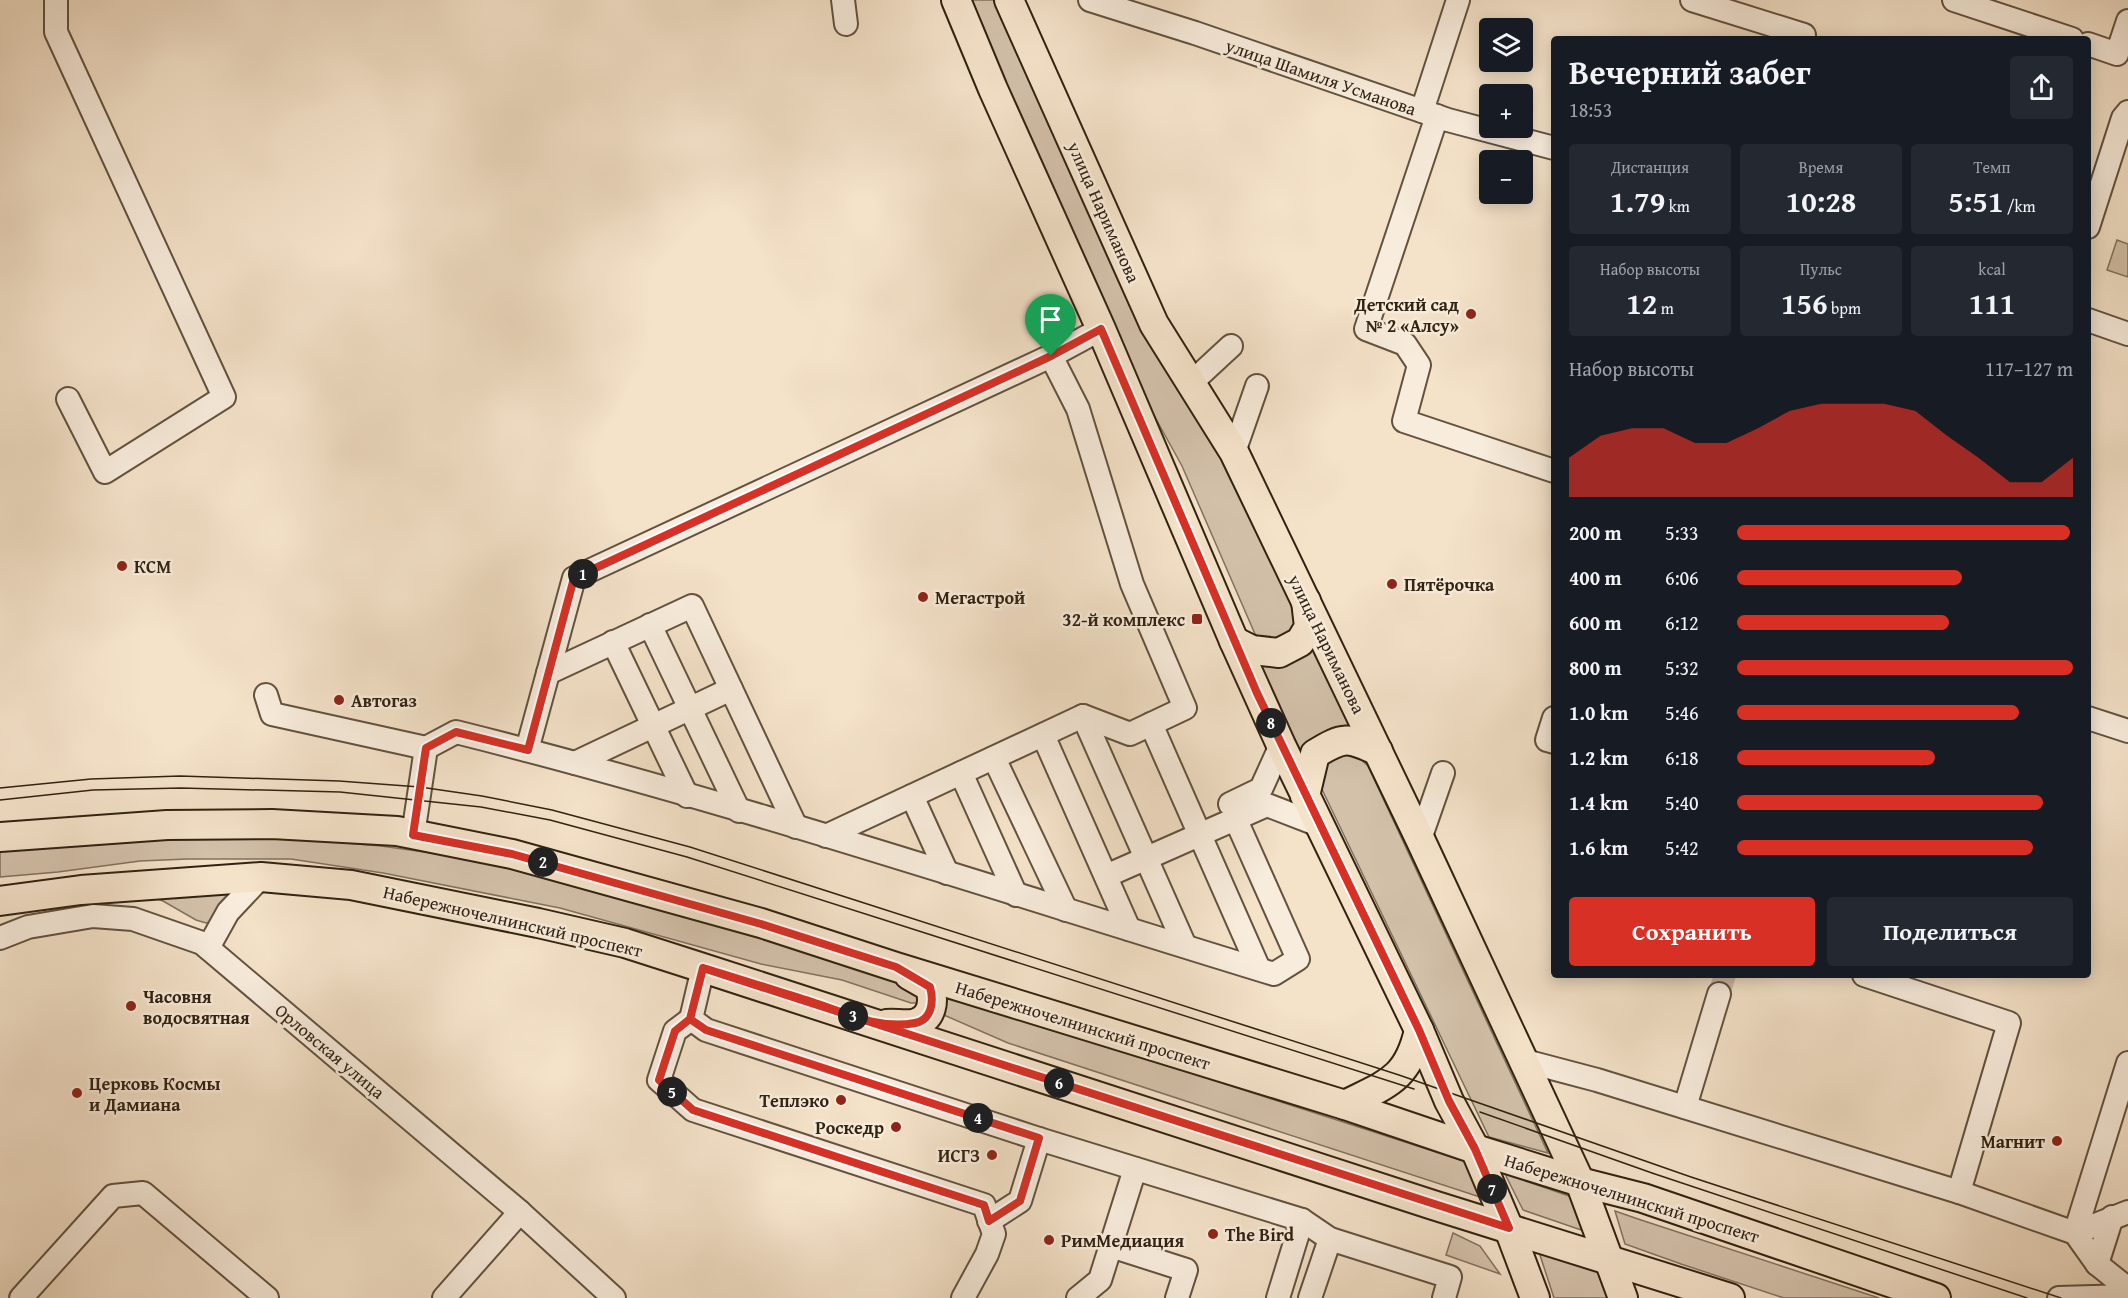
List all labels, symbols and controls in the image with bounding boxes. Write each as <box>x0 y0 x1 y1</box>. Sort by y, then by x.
map controls <box>1479 18 1533 204</box>
button: layers <box>1479 18 1533 72</box>
street label: улица Шамиля Усманова <box>1221 31 1420 122</box>
text: Вечерний забег <box>1569 48 1811 96</box>
button: share <box>2010 56 2073 119</box>
button: + <box>1479 84 1533 138</box>
text: 18:53 <box>1569 95 1612 124</box>
street label: улица Нариманова <box>1060 136 1147 287</box>
button: − <box>1479 150 1533 204</box>
text: Дистанция <box>1611 155 1689 179</box>
text: Время <box>1799 155 1843 179</box>
text: Темп <box>1974 155 2010 179</box>
text: 1.79 <box>1610 179 1665 223</box>
text: 10:28 <box>1786 179 1856 223</box>
text: 5:51 <box>1948 179 2003 223</box>
text: km <box>1665 194 1690 218</box>
text: /km <box>2003 194 2036 218</box>
text: Набор высоты <box>1600 257 1700 281</box>
text: Пульс <box>1800 257 1842 281</box>
text: kcal <box>1978 257 2006 281</box>
text: 12 <box>1626 281 1657 325</box>
text: 156 <box>1781 281 1828 325</box>
text: 111 <box>1969 281 2015 325</box>
place label: Детский сад № 2 «Алсу» <box>1353 291 1459 339</box>
pin <box>1025 294 1076 356</box>
text: m <box>1657 296 1674 320</box>
text: bpm <box>1828 296 1861 320</box>
icon: arrive <box>1034 303 1067 336</box>
marker: Детский сад № 2 «Алсу» <box>1464 307 1478 321</box>
text: Набор высоты <box>1569 354 1694 383</box>
text: 117–127 m <box>1985 354 2073 383</box>
text: 200 m <box>1569 518 1622 547</box>
text: 5:33 <box>1665 518 1699 547</box>
place label: КСМ <box>134 553 171 580</box>
marker: КСМ <box>115 559 129 573</box>
pin: 1 <box>568 559 598 589</box>
text: 1 <box>579 562 587 586</box>
text: 400 m <box>1569 563 1622 592</box>
text: 6:06 <box>1665 563 1699 592</box>
street label: улица Нариманова <box>1281 569 1373 719</box>
place label: Пятёрочка <box>1404 571 1495 598</box>
marker: Пятёрочка <box>1385 577 1399 591</box>
place label: Мегастрой <box>935 584 1025 611</box>
marker: Мегастрой <box>916 590 930 604</box>
place label: 32-й комплекс <box>1062 606 1185 633</box>
text: 600 m <box>1569 608 1622 637</box>
text: 6:12 <box>1665 608 1699 637</box>
marker: 32-й комплекс <box>1190 612 1204 626</box>
text: 800 m <box>1569 653 1622 682</box>
text: 5:32 <box>1665 653 1699 682</box>
place label: Автогаз <box>351 687 417 714</box>
marker: Автогаз <box>332 693 346 707</box>
text: 1.0 km <box>1569 698 1628 727</box>
text: 5:46 <box>1665 698 1699 727</box>
pin: 8 <box>1256 708 1286 738</box>
text: 8 <box>1267 711 1275 735</box>
text: 1.2 km <box>1569 743 1628 772</box>
text: 6:18 <box>1665 743 1699 772</box>
text: 1.4 km <box>1569 788 1628 817</box>
text: 5:40 <box>1665 788 1699 817</box>
text: 1.6 km <box>1569 833 1628 862</box>
text: 5:42 <box>1665 833 1699 862</box>
pin: 2 <box>528 847 558 877</box>
text: 2 <box>539 850 547 874</box>
street label: Набережночелнинский проспект <box>381 878 646 964</box>
button: Сохранить <box>1569 897 1815 966</box>
button: Поделиться <box>1827 897 2073 966</box>
street label: Набережночелнинский проспект <box>952 973 1214 1077</box>
place label: Часовня водосвятная <box>143 983 250 1031</box>
street label: Орловская улица <box>269 997 391 1105</box>
marker: Часовня водосвятная <box>124 999 138 1013</box>
pin: 3 <box>838 1001 868 1031</box>
text: 3 <box>849 1004 857 1028</box>
pin: 6 <box>1044 1068 1074 1098</box>
place label: Церковь Космы и Дамиана <box>89 1070 221 1118</box>
text: 6 <box>1055 1071 1063 1095</box>
pin: 5 <box>657 1077 687 1107</box>
text: 5 <box>668 1080 676 1104</box>
marker: Церковь Космы и Дамиана <box>70 1086 84 1100</box>
place label: Теплэко <box>759 1087 829 1114</box>
marker: Теплэко <box>834 1093 848 1107</box>
pin: 4 <box>963 1103 993 1133</box>
text: 4 <box>974 1106 982 1130</box>
place label: Роскедр <box>815 1114 884 1141</box>
marker: Роскедр <box>889 1120 903 1134</box>
place label: Магнит <box>1981 1128 2045 1155</box>
marker: Магнит <box>2050 1134 2064 1148</box>
place label: ИСГЗ <box>938 1142 980 1169</box>
street label: Набережночелнинский проспект <box>1501 1146 1763 1250</box>
marker: ИСГЗ <box>985 1148 999 1162</box>
pin: 7 <box>1477 1174 1507 1204</box>
text: 7 <box>1488 1177 1496 1201</box>
place label: The Bird <box>1225 1221 1295 1248</box>
place label: РимМедиация <box>1061 1227 1185 1254</box>
marker: The Bird <box>1206 1227 1220 1241</box>
marker: РимМедиация <box>1042 1233 1056 1247</box>

